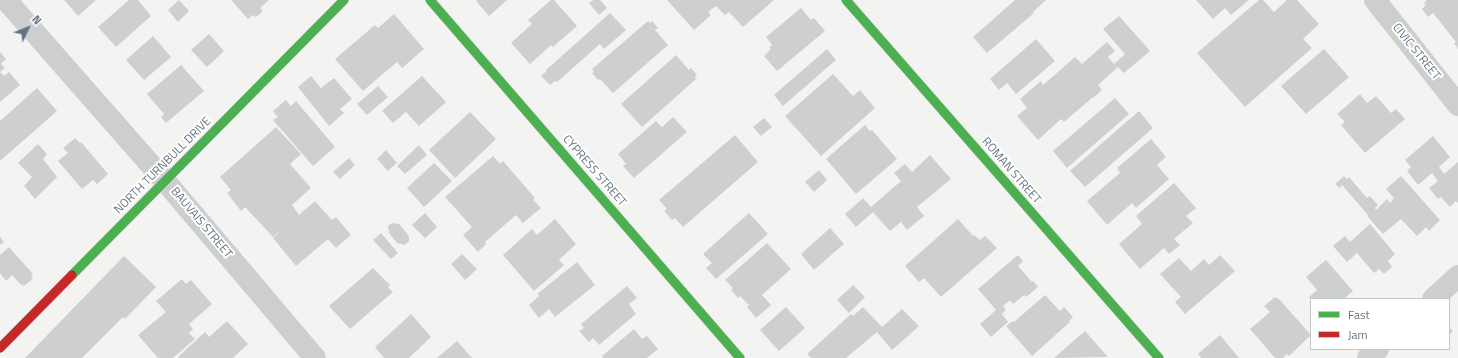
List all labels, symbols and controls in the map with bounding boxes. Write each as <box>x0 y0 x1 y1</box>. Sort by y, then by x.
north arrow <box>8 8 48 48</box>
text: N <box>28 12 45 28</box>
street label: CIVIC STREET <box>1389 21 1443 83</box>
street label: NORTH TURNBULL DRIVE <box>112 115 214 217</box>
street label: CYPRESS STREET <box>559 132 629 210</box>
street label: ROMAN STREET <box>978 135 1044 207</box>
street label: BAUVAIS STREET <box>167 185 235 261</box>
legend <box>1310 298 1450 350</box>
text: Fast <box>1348 305 1370 324</box>
text: Jam <box>1348 325 1368 344</box>

